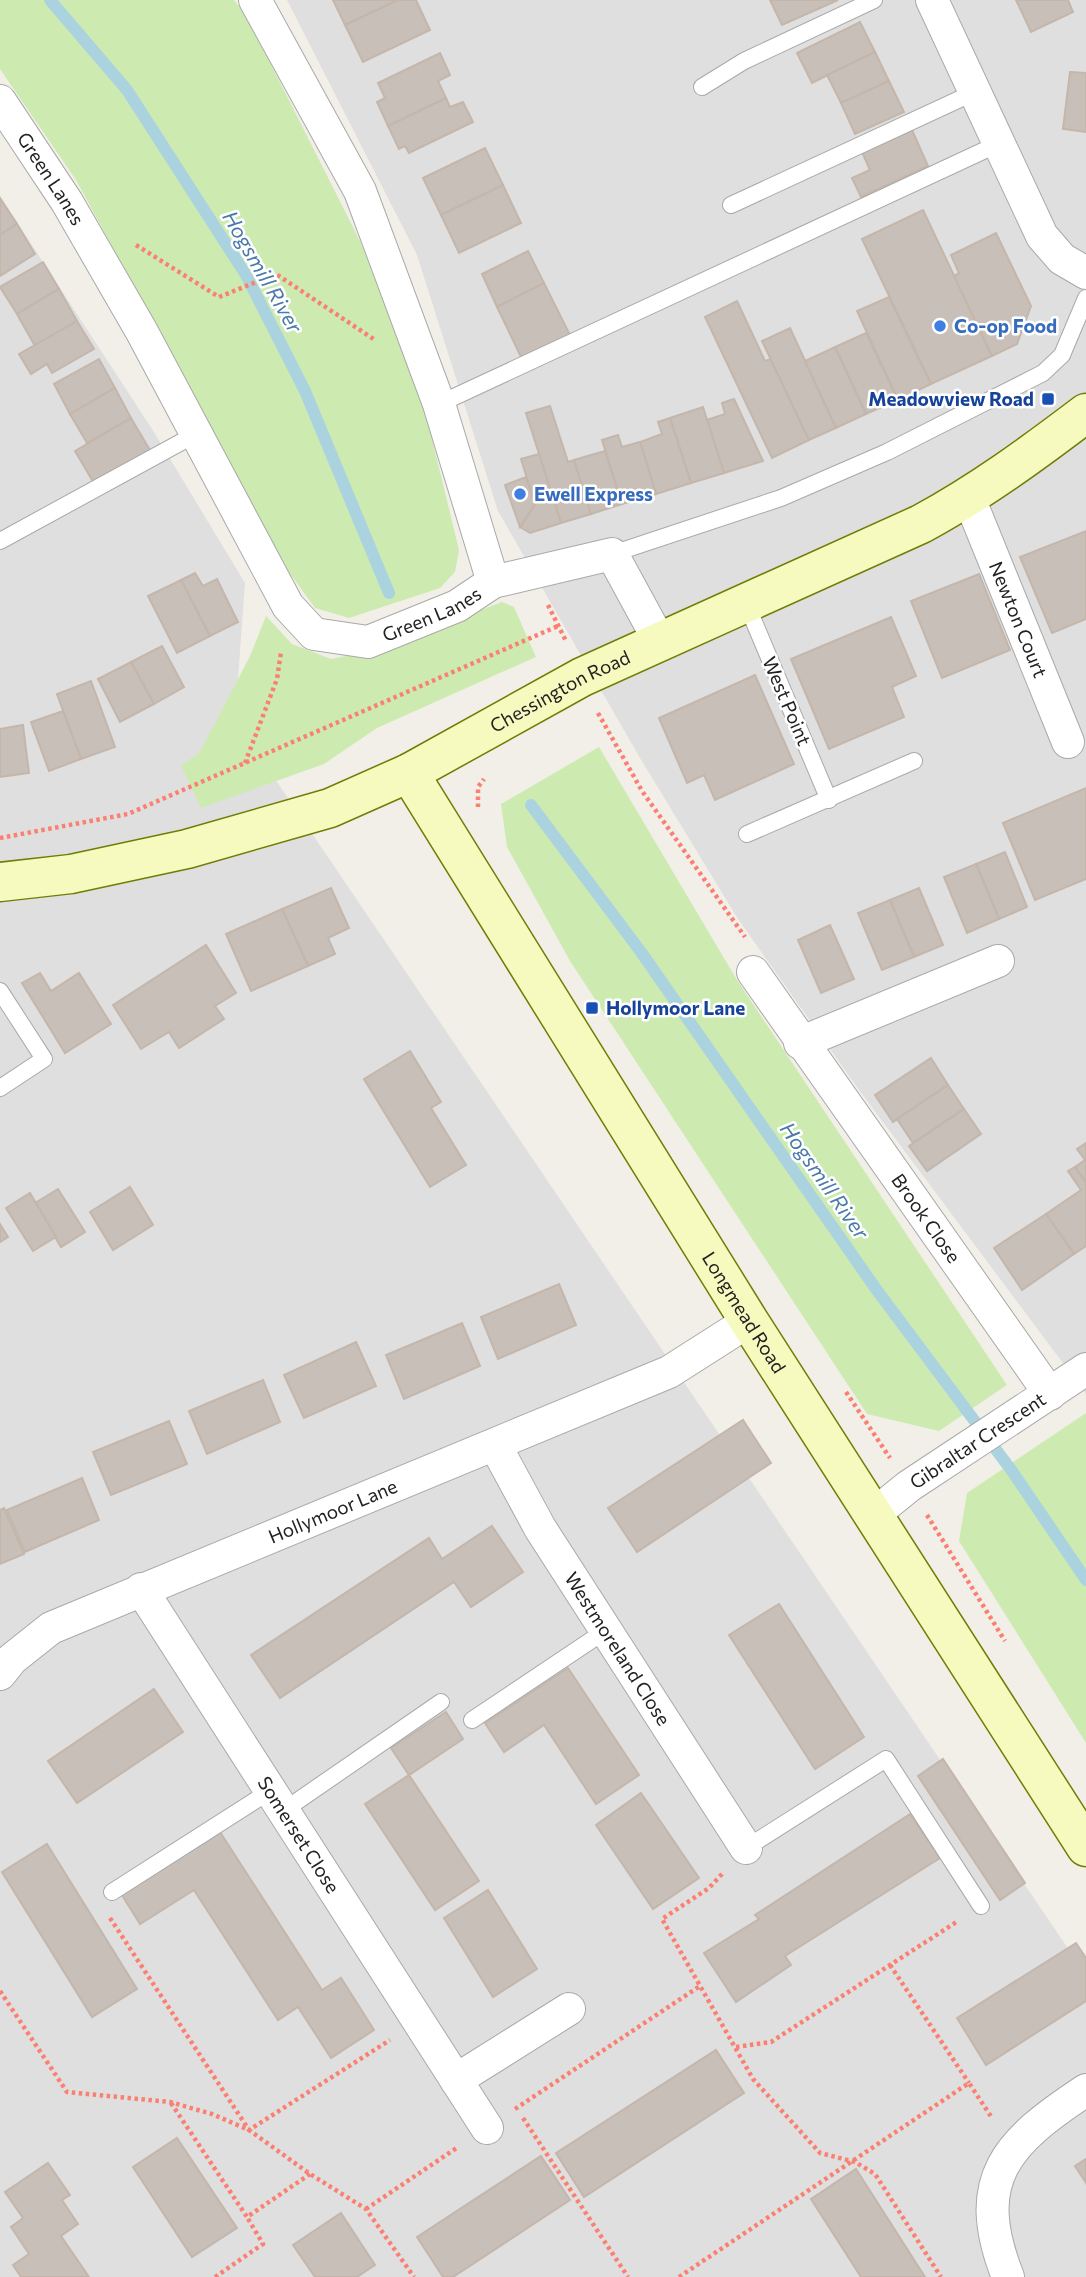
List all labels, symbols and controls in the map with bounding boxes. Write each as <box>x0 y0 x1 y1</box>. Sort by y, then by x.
street label: Green Lanes <box>13 128 90 229</box>
water label: Hogsmill River <box>218 206 309 337</box>
place label: Co-op Food <box>954 314 1057 337</box>
marker: Co-op Food <box>932 318 948 334</box>
place label: Meadowview Road <box>868 387 1034 410</box>
marker: Meadowview Road <box>1040 391 1056 407</box>
place label: Ewell Express <box>534 482 653 505</box>
marker: Ewell Express <box>512 486 528 502</box>
street label: Newton Court <box>985 558 1053 681</box>
street label: Green Lanes <box>379 581 485 646</box>
street label: Chessington Road <box>485 645 633 737</box>
street label: West Point <box>758 653 817 749</box>
place label: Hollymoor Lane <box>606 996 745 1019</box>
marker: Hollymoor Lane <box>584 1000 600 1016</box>
water label: Hogsmill River <box>776 1117 875 1244</box>
street label: Brook Close <box>887 1169 966 1267</box>
street label: Longmead Road <box>698 1247 791 1377</box>
street label: Gibraltar Crescent <box>905 1387 1050 1493</box>
street label: Hollymoor Lane <box>265 1474 400 1548</box>
street label: Westmoreland Close <box>560 1568 676 1729</box>
street label: Somerset Close <box>253 1772 345 1897</box>

